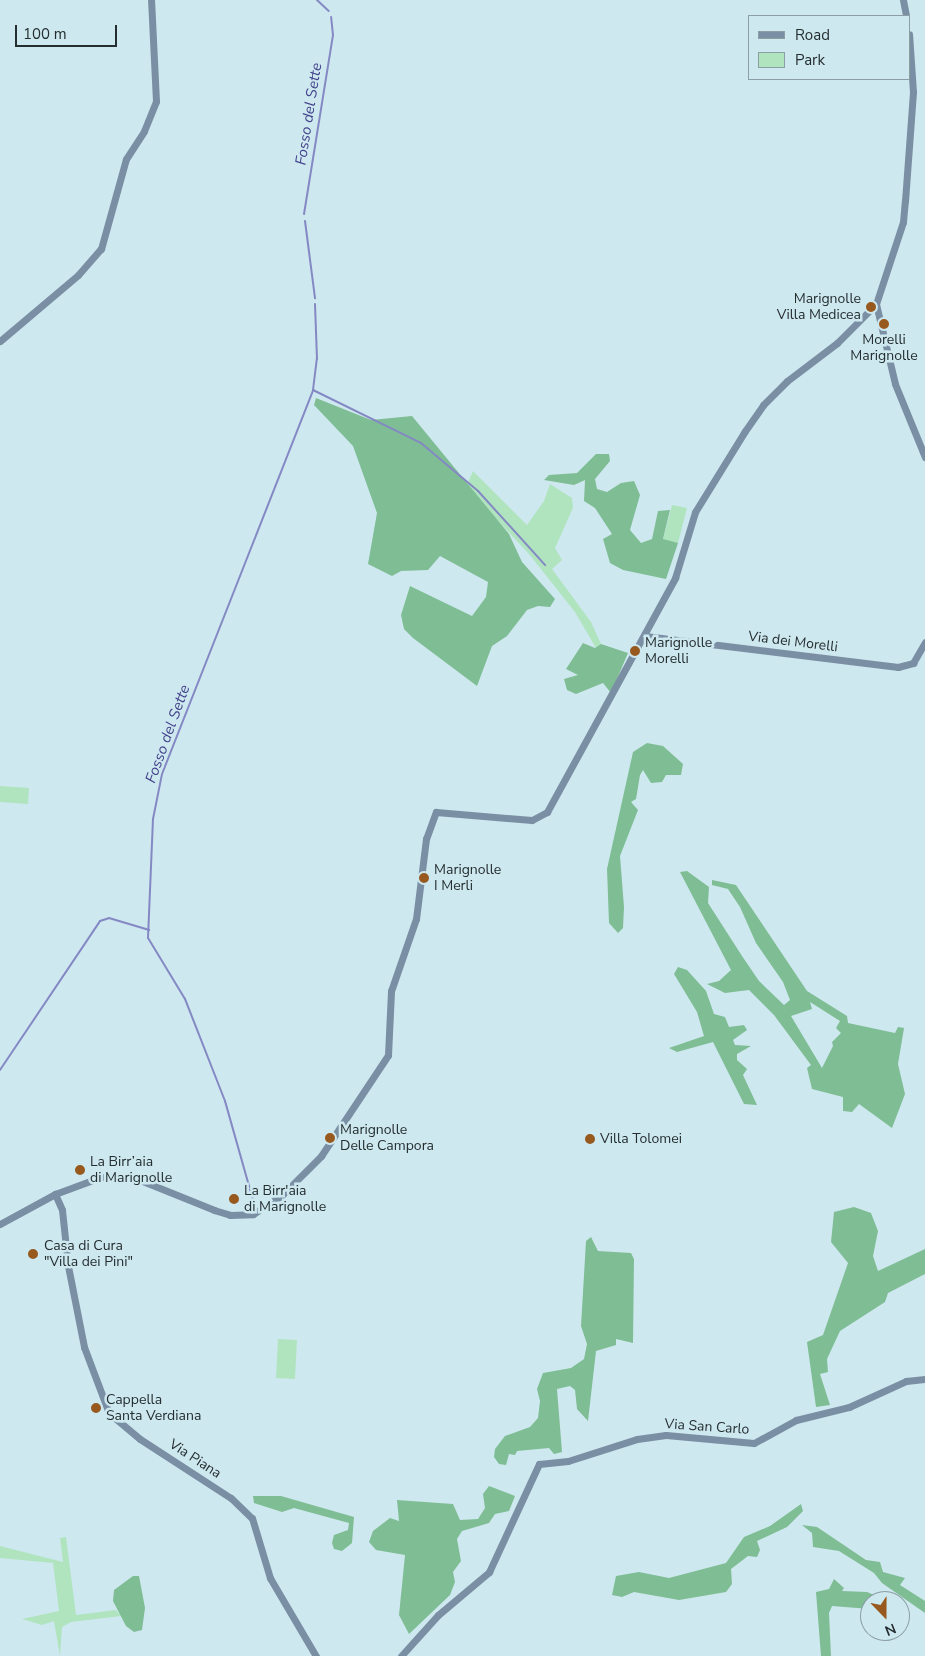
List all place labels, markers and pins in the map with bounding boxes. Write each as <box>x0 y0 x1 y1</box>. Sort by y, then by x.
place label: Marignolle Villa Medicea <box>777 291 861 324</box>
marker: Marignolle Villa Medicea <box>865 301 877 313</box>
marker: Morelli Marignolle <box>878 318 890 330</box>
place label: Morelli Marignolle <box>850 332 918 364</box>
place label: Marignolle Morelli <box>645 635 712 668</box>
marker: Marignolle Morelli <box>629 645 641 657</box>
place label: Marignolle I Merli <box>434 862 501 894</box>
marker: Marignolle I Merli <box>418 872 430 884</box>
place label: Marignolle Delle Campora <box>340 1122 434 1154</box>
place label: Villa Tolomei <box>600 1131 682 1147</box>
marker: Marignolle Delle Campora <box>324 1132 336 1144</box>
marker: Villa Tolomei <box>584 1133 596 1145</box>
place label: La Birr’aia di Marignolle <box>90 1154 172 1186</box>
marker: La Birr’aia di Marignolle <box>74 1164 86 1176</box>
place label: La Birr'aia di Marignolle <box>244 1183 326 1216</box>
marker: La Birr'aia di Marignolle <box>228 1193 240 1205</box>
place label: Casa di Cura "Villa dei Pini" <box>44 1238 133 1270</box>
marker: Casa di Cura "Villa dei Pini" <box>26 1247 40 1261</box>
place label: Cappella Santa Verdiana <box>106 1392 201 1424</box>
marker: Cappella Santa Verdiana <box>90 1402 102 1414</box>

